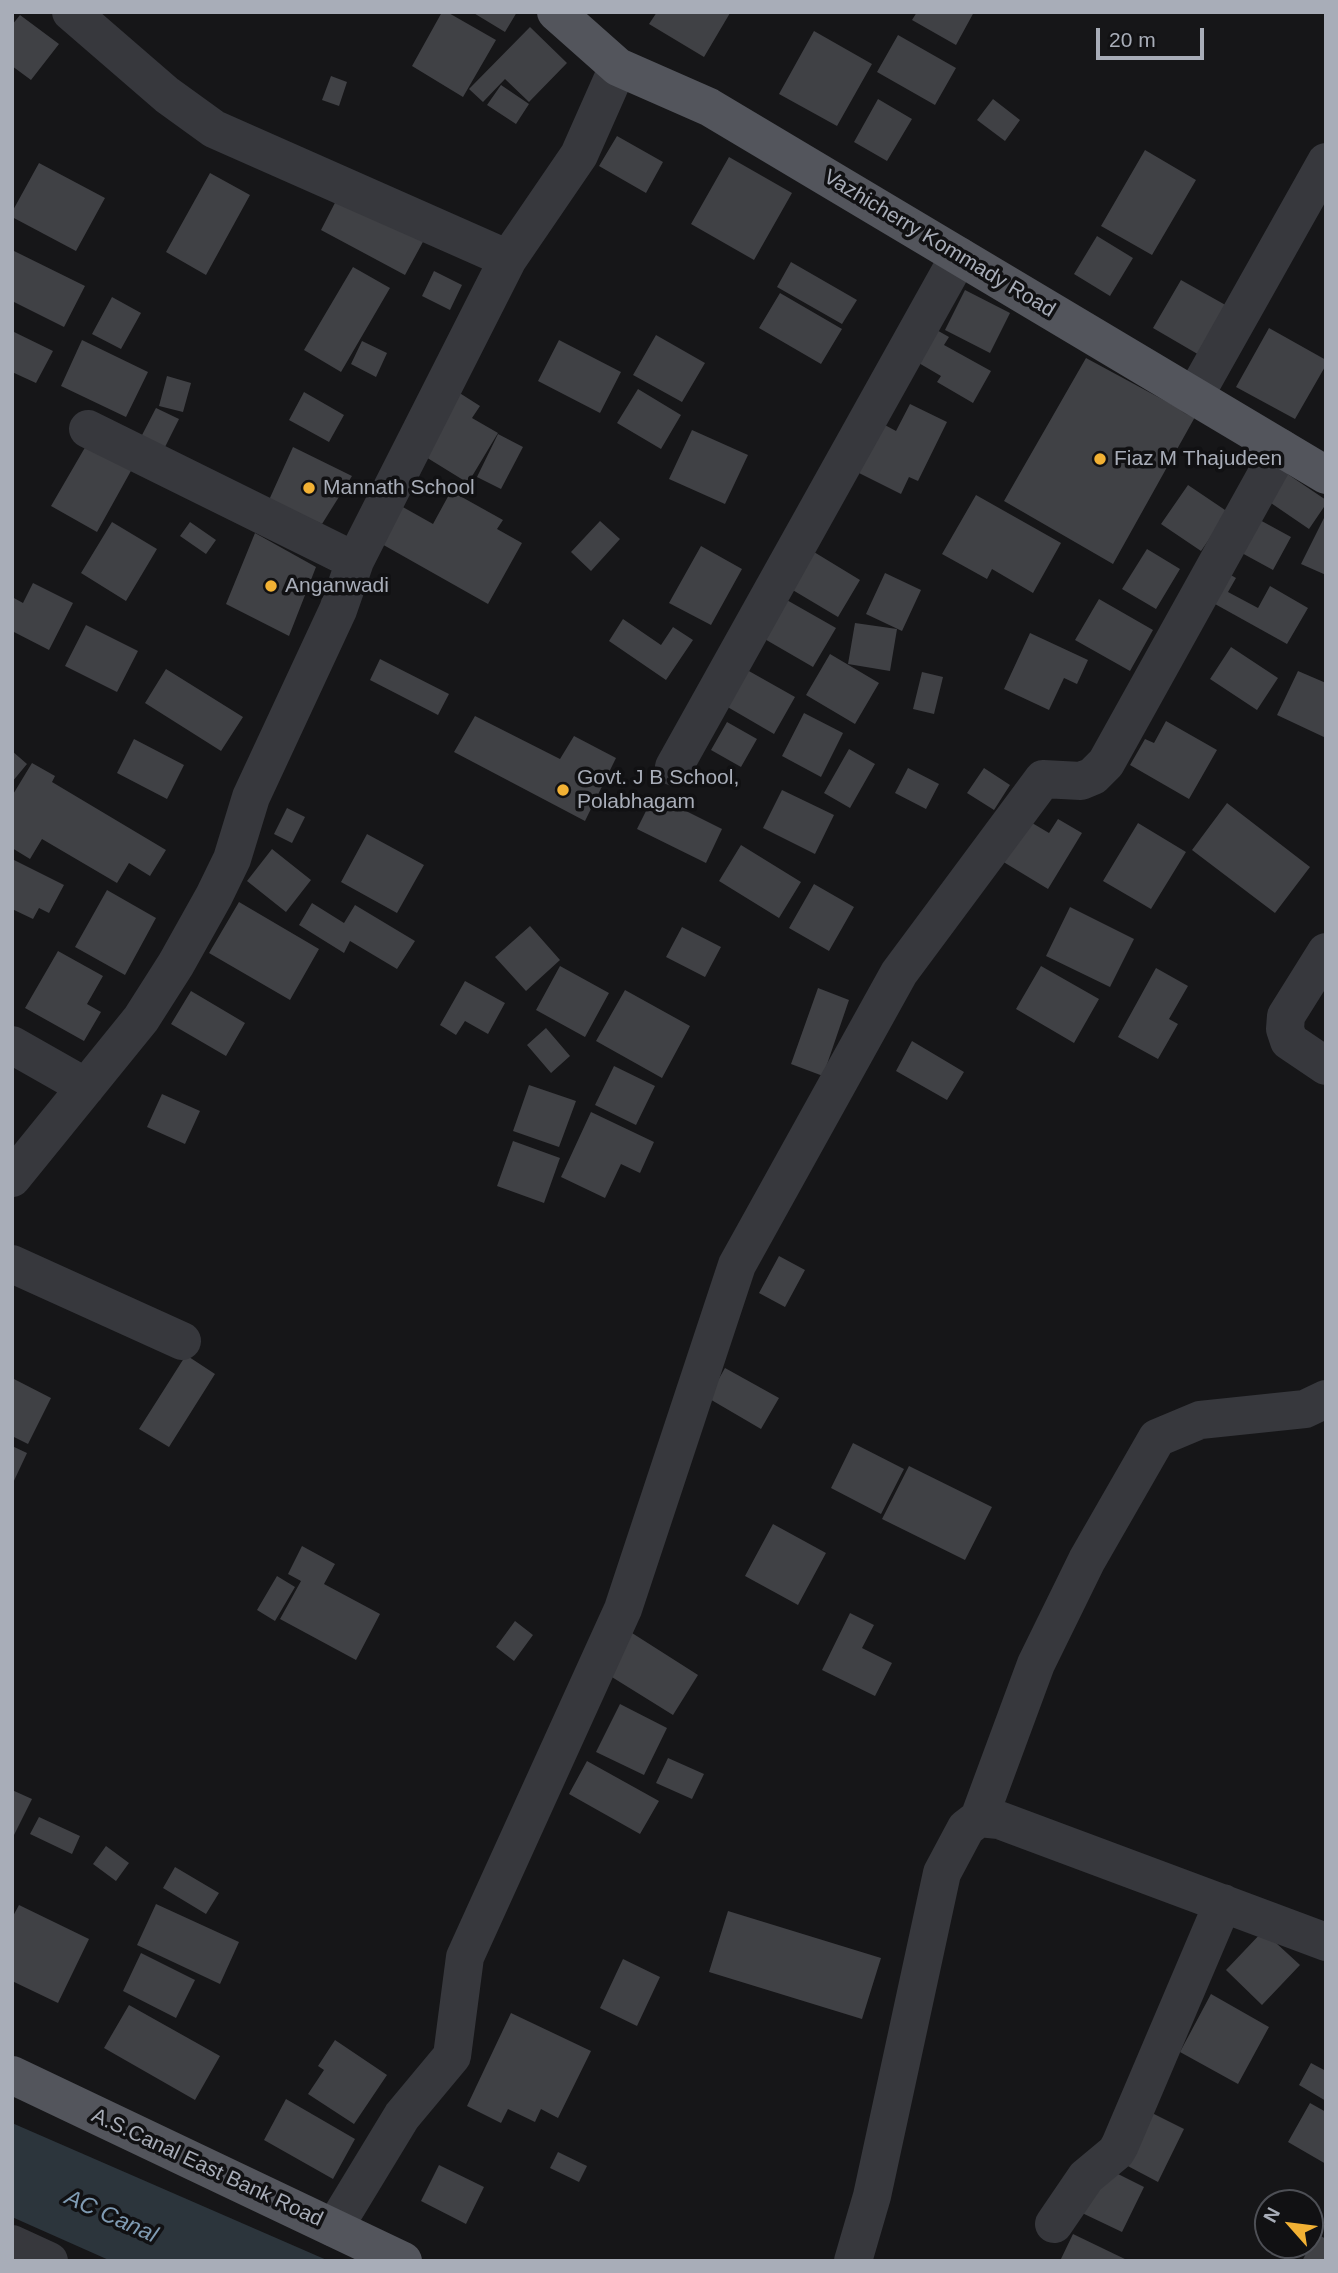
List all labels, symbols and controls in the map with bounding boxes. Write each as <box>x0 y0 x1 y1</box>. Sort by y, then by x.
scale bar <box>1100 14 1208 58</box>
text: 20 m <box>1109 28 1156 51</box>
street label: Vazhicherry Kommady Road <box>819 165 1059 323</box>
place label: Fiaz M Thajudeen <box>1114 446 1282 472</box>
marker: Fiaz M Thajudeen <box>1092 451 1108 467</box>
place label: Mannath School <box>323 475 475 501</box>
marker: Mannath School <box>301 480 317 496</box>
place label: Anganwadi <box>285 573 389 599</box>
marker: Anganwadi <box>263 578 279 594</box>
place label: Govt. J B School, Polabhagam <box>577 765 739 815</box>
marker: Govt. J B School, Polabhagam <box>555 782 571 798</box>
street label: A.S.Canal East Bank Road <box>87 2103 327 2233</box>
water label: AC Canal <box>60 2184 162 2250</box>
north arrow <box>1254 2189 1324 2259</box>
text: N <box>1259 2204 1284 2226</box>

